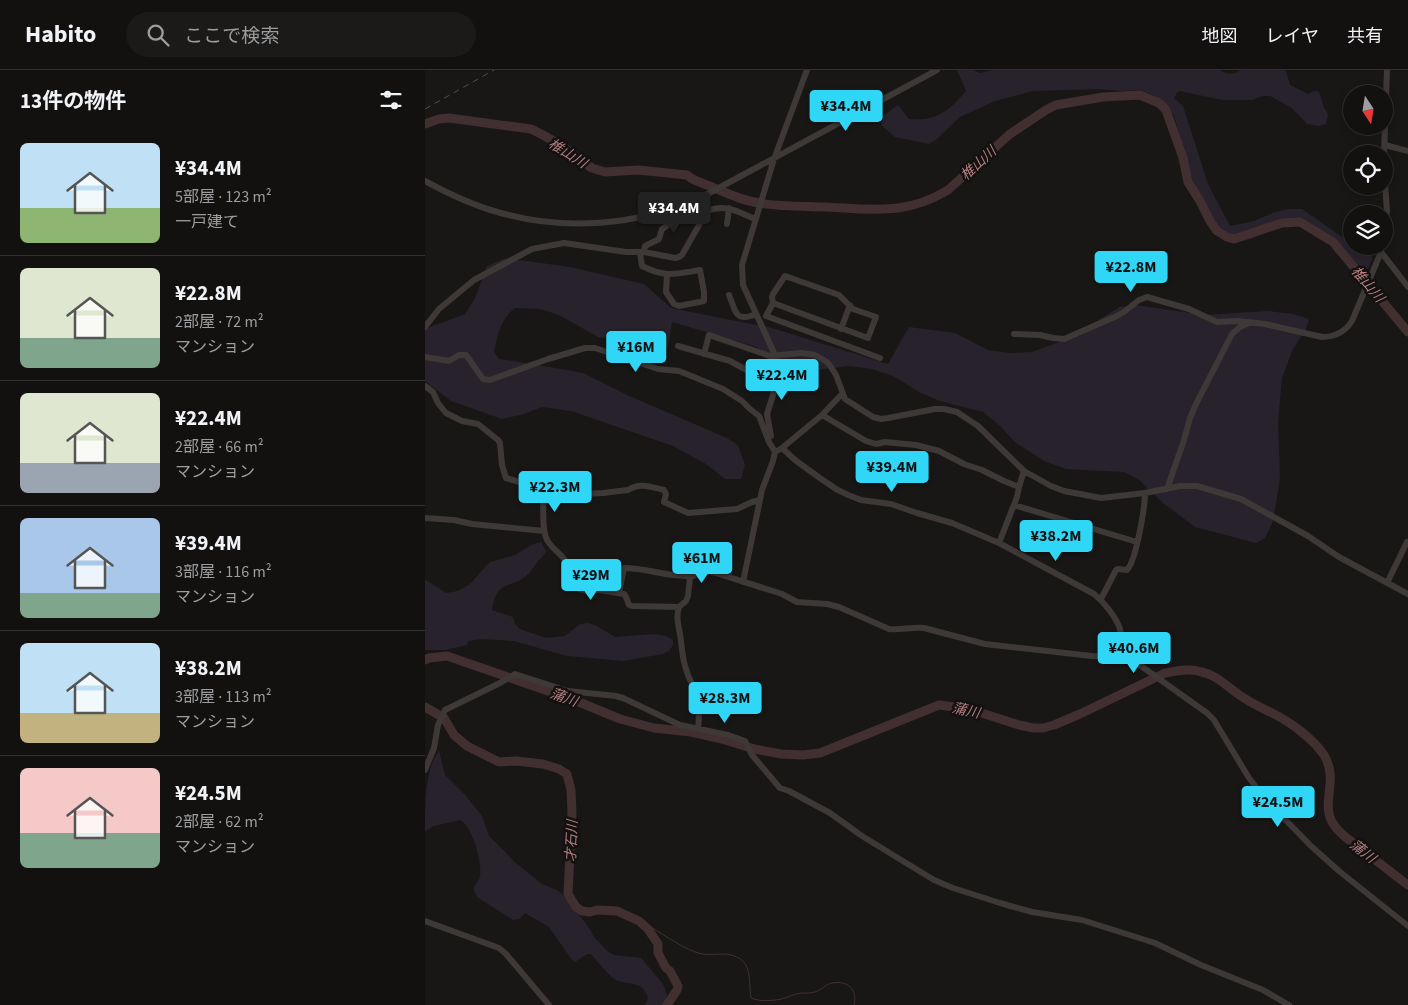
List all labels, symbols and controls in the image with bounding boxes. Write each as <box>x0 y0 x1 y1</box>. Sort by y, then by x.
search box <box>126 12 476 57</box>
text: Habito <box>25 17 96 52</box>
icon: search <box>144 21 172 49</box>
text: ここで検索 <box>184 23 279 50</box>
text: 地図 <box>1202 24 1238 49</box>
text: レイヤ <box>1266 24 1319 49</box>
text: 共有 <box>1347 24 1383 49</box>
north arrow <box>1343 85 1393 135</box>
map controls <box>1343 85 1393 255</box>
text: 13件の物件 <box>20 86 126 116</box>
icon: filters <box>377 86 405 114</box>
pin: ¥34.4M <box>805 90 887 132</box>
text: ¥34.4M <box>821 95 871 117</box>
water label: 椎山川 <box>544 134 592 175</box>
water label: 椎山川 <box>956 141 1002 185</box>
button: locate <box>1343 145 1393 195</box>
text: ¥34.4M <box>175 153 242 183</box>
icon: home <box>60 163 120 223</box>
text: 5部屋 · 123 m² <box>175 186 272 208</box>
pin: ¥34.4M <box>633 191 715 234</box>
text: ¥34.4M <box>649 197 699 219</box>
button: layers <box>1343 205 1393 255</box>
text: 一戸建て <box>175 211 239 233</box>
pin: ¥22.8M <box>1090 250 1172 293</box>
text: ¥22.8M <box>1106 256 1156 278</box>
water label: 椎山川 <box>1346 262 1390 309</box>
text: ¥22.8M <box>175 278 242 308</box>
icon: home <box>60 288 120 348</box>
text: 2部屋 · 72 m² <box>175 311 264 333</box>
pin: ¥16M <box>606 330 666 373</box>
text: マンション <box>175 336 255 358</box>
text: ¥16M <box>617 336 655 358</box>
pin: ¥22.4M <box>741 358 823 401</box>
text: ¥22.4M <box>757 364 807 386</box>
text: ¥22.4M <box>175 403 242 433</box>
icon: home <box>60 413 120 473</box>
text: 2部屋 · 66 m² <box>175 436 264 458</box>
pin: ¥39.4M <box>851 450 933 493</box>
text: ¥39.4M <box>867 456 917 478</box>
text: マンション <box>175 461 255 483</box>
pin: ¥22.3M <box>514 470 596 513</box>
text: ¥22.3M <box>530 476 580 498</box>
pin: ¥38.2M <box>1015 520 1097 562</box>
text: ¥38.2M <box>1031 525 1081 547</box>
text: ¥39.4M <box>175 528 242 558</box>
icon: home <box>60 538 120 598</box>
pin: ¥61M <box>672 542 732 584</box>
text: ¥61M <box>683 547 721 569</box>
pin: ¥29M <box>561 558 621 601</box>
text: 3部屋 · 116 m² <box>175 561 272 583</box>
text: ¥29M <box>572 564 610 586</box>
text: マンション <box>175 586 255 608</box>
pin: ¥40.6M <box>1093 632 1175 674</box>
text: ¥40.6M <box>1109 637 1159 659</box>
text: ¥38.2M <box>175 653 242 683</box>
icon: home <box>60 663 120 723</box>
pin: ¥28.3M <box>684 682 766 724</box>
water label: 蒲川 <box>547 684 582 713</box>
text: 3部屋 · 113 m² <box>175 686 272 708</box>
text: ¥28.3M <box>700 687 750 709</box>
water label: 蒲川 <box>950 698 984 724</box>
text: マンション <box>175 711 255 733</box>
text: ¥24.5M <box>175 778 242 808</box>
pin: ¥24.5M <box>1237 786 1319 828</box>
icon: home <box>60 788 120 848</box>
text: ¥24.5M <box>1253 791 1303 813</box>
text: 2部屋 · 62 m² <box>175 811 264 833</box>
water label: 才石川 <box>561 818 583 863</box>
water label: 蒲川 <box>1345 835 1381 870</box>
text: マンション <box>175 836 255 858</box>

